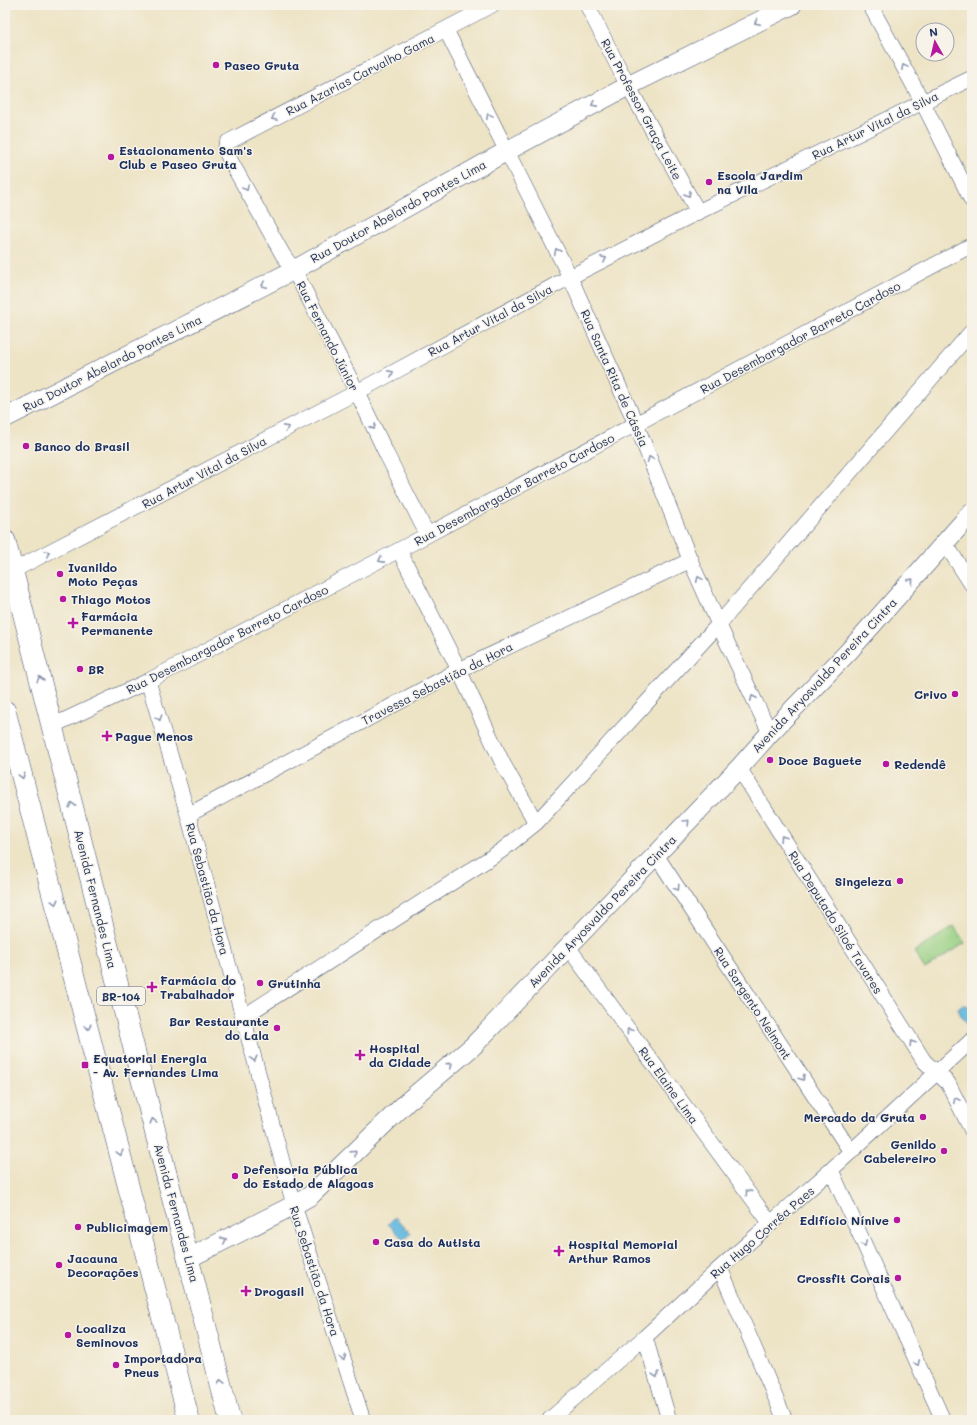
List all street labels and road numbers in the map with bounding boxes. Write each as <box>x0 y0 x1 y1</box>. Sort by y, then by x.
street label: Rua Azarias Carvalho Gama <box>283 29 437 119</box>
street label: Rua Professor Graça Leite <box>598 36 686 182</box>
street label: Rua Artur Vital da Silva <box>809 87 941 163</box>
street label: Rua Doutor Abelardo Pontes Lima <box>307 156 489 266</box>
street label: Rua Desembargador Barreto Cardoso <box>697 277 903 397</box>
street label: Rua Fernando Júnior <box>293 278 363 394</box>
street label: Rua Artur Vital da Silva <box>425 280 555 360</box>
street label: Rua Santa Rita de Cássia <box>577 307 653 449</box>
street label: Rua Doutor Abelardo Pontes Lima <box>20 311 204 415</box>
street label: Rua Desembargador Barreto Cardoso <box>411 429 617 549</box>
street label: Rua Artur Vital da Silva <box>139 432 269 512</box>
street label: Rua Desembargador Barreto Cardoso <box>123 581 331 697</box>
street label: Avenida Aryosvaldo Pereira Cintra <box>748 594 900 756</box>
street label: Travessa Sebastião da Hora <box>359 638 515 728</box>
street label: Rua Sebastião da Hora <box>183 821 233 957</box>
street label: Avenida Fernandes Lima <box>71 828 121 970</box>
street label: Avenida Aryosvaldo Pereira Cintra <box>525 831 679 991</box>
street label: Rua Deputado Siloé Tavares <box>785 848 887 997</box>
street label: Rua Sargento Nelmont <box>711 944 795 1062</box>
road number: BR-104 <box>97 987 145 1005</box>
street label: Rua Elaine Lima <box>636 1043 702 1127</box>
street label: Avenida Fernandes Lima <box>151 1142 203 1284</box>
street label: Rua Hugo Corrêa Paes <box>707 1182 818 1282</box>
street label: Rua Sebastião da Hora <box>286 1204 344 1338</box>

